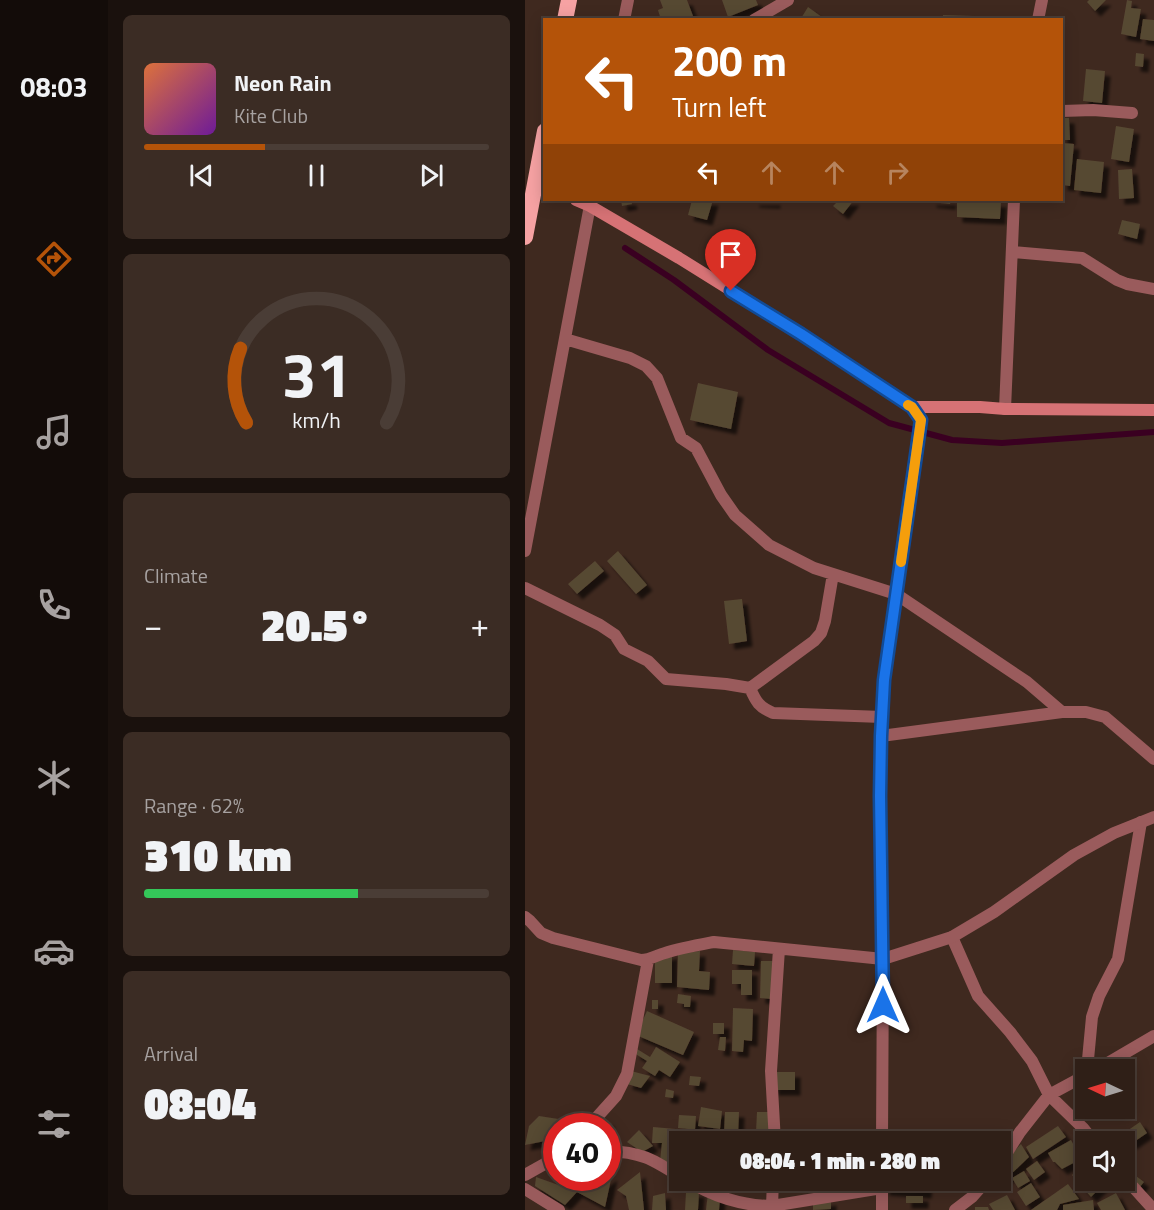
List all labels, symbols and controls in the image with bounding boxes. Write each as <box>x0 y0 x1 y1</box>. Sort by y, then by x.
text: 200 m <box>672 28 787 92</box>
icon: left <box>573 42 651 120</box>
text: 08:03 <box>20 66 88 107</box>
text: Neon Rain <box>234 66 332 100</box>
text: Turn left <box>672 86 766 127</box>
text: Kite Club <box>234 100 308 131</box>
icon: left <box>692 156 725 189</box>
icon: ahead <box>755 156 788 189</box>
icon: ahead <box>818 156 851 189</box>
icon: right <box>881 156 914 189</box>
icon: previous <box>185 159 218 192</box>
icon: pause <box>300 159 333 192</box>
icon: next <box>415 159 448 192</box>
pin <box>705 229 756 291</box>
icon: directions <box>33 238 75 280</box>
icon: arrive <box>714 238 747 271</box>
text: 31 <box>282 326 351 421</box>
text: km/h <box>292 404 341 436</box>
icon: music <box>33 411 75 453</box>
text: Climate <box>144 560 208 591</box>
icon: phone <box>33 584 75 626</box>
text: 20.5° <box>261 590 372 658</box>
text: − <box>144 600 162 650</box>
text: + <box>471 600 489 650</box>
icon: climate <box>33 757 75 799</box>
text: Range · 62% <box>144 790 244 821</box>
text: 310 km <box>144 820 292 888</box>
icon: car <box>33 930 75 972</box>
position arrow <box>851 973 915 1037</box>
text: Arrival <box>144 1038 198 1069</box>
north arrow <box>1075 1059 1135 1119</box>
map controls <box>1075 1059 1135 1191</box>
text: 08:04 <box>144 1068 256 1136</box>
icon: filters <box>33 1103 75 1145</box>
speed limit sign: 40 <box>543 1113 621 1191</box>
button: sound <box>1075 1131 1135 1191</box>
text: 08:04 · 1 min · 280 m <box>740 1144 940 1178</box>

